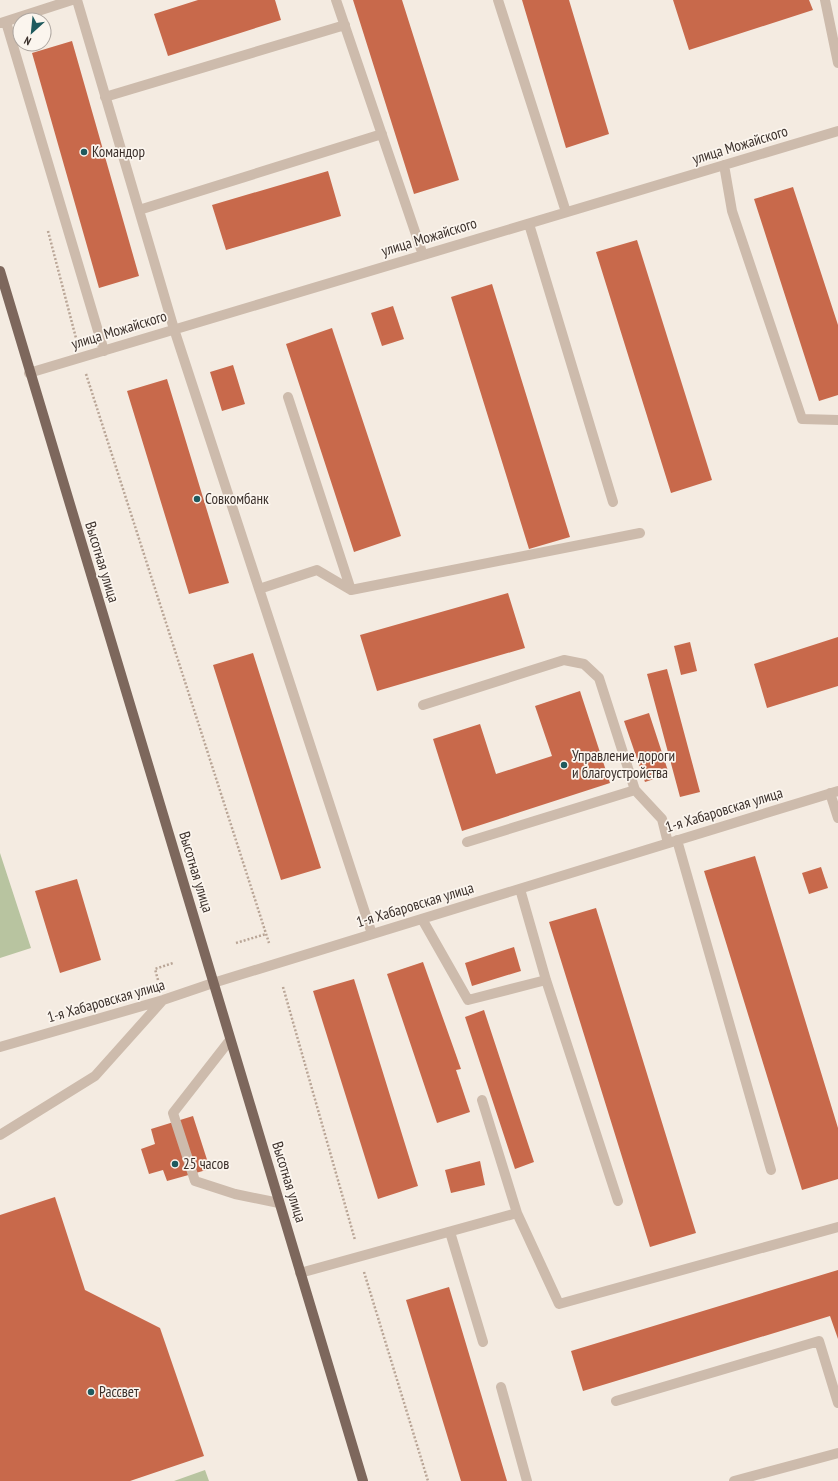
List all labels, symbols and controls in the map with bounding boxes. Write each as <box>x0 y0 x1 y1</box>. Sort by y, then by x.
north arrow <box>12 12 52 52</box>
text: N <box>22 33 33 48</box>
street label: улица Можайского <box>690 121 790 168</box>
place label: Командор <box>92 142 145 161</box>
marker: Командор <box>79 147 89 157</box>
street label: улица Можайского <box>379 213 479 260</box>
street label: улица Можайского <box>69 306 169 353</box>
place label: Совкомбанк <box>205 489 269 508</box>
marker: Совкомбанк <box>192 494 202 504</box>
street label: Высотная улица <box>81 519 124 605</box>
place label: Управление дороги и благоустройства <box>572 746 675 782</box>
marker: Управление дороги и благоустройства <box>559 760 569 770</box>
street label: 1-я Хабаровская улица <box>663 783 785 836</box>
street label: Высотная улица <box>175 829 218 915</box>
street label: 1-я Хабаровская улица <box>354 878 476 931</box>
street label: 1-я Хабаровская улица <box>45 975 167 1026</box>
street label: Высотная улица <box>268 1139 311 1225</box>
place label: 25 часов <box>183 1154 229 1173</box>
marker: 25 часов <box>170 1159 180 1169</box>
place label: Рассвет <box>99 1382 139 1401</box>
marker: Рассвет <box>86 1387 96 1397</box>

